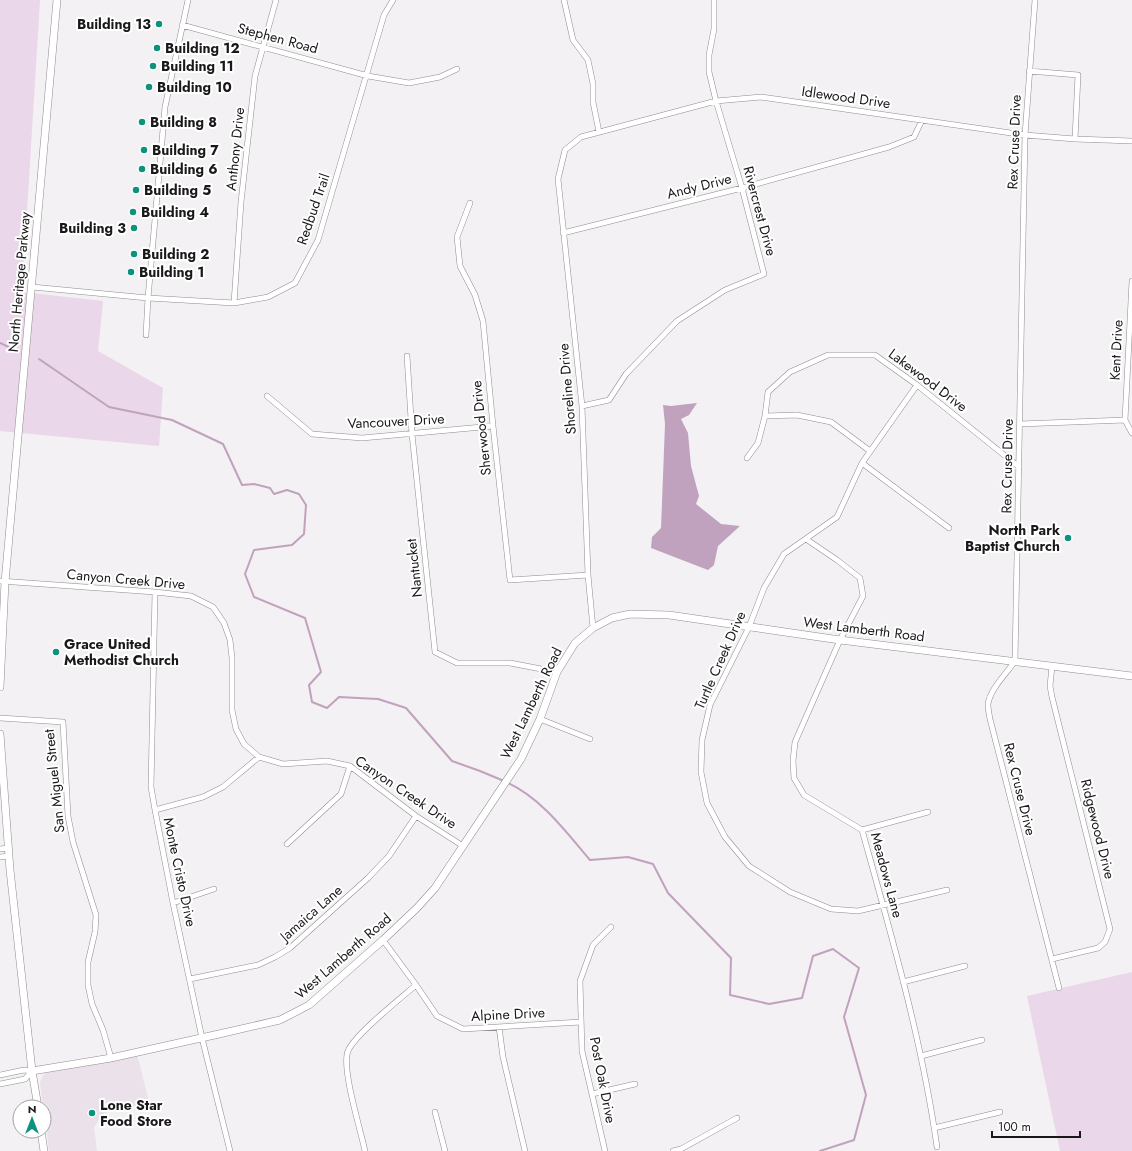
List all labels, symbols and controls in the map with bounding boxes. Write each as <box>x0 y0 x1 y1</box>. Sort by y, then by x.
place label: Building 13 <box>77 14 151 34</box>
street label: Stephen Road <box>236 18 320 58</box>
marker: Building 13 <box>154 19 164 29</box>
place label: Building 12 <box>165 38 240 58</box>
marker: Building 12 <box>152 43 162 53</box>
place label: Building 11 <box>161 56 234 76</box>
marker: Building 11 <box>148 61 158 71</box>
place label: Building 10 <box>157 77 232 97</box>
street label: Idlewood Drive <box>800 81 892 113</box>
marker: Building 10 <box>144 82 154 92</box>
street label: Rex Cruse Drive <box>1002 94 1026 190</box>
street label: Anthony Drive <box>221 106 249 192</box>
place label: Building 8 <box>150 112 217 132</box>
marker: Building 8 <box>137 117 147 127</box>
place label: Building 7 <box>152 140 219 160</box>
marker: Building 7 <box>139 145 149 155</box>
place label: Building 6 <box>150 159 218 179</box>
marker: Building 6 <box>137 164 147 174</box>
street label: Rivercrest Drive <box>738 164 782 258</box>
street label: Andy Drive <box>665 168 733 204</box>
street label: Redbud Trail <box>291 171 335 247</box>
place label: Building 5 <box>144 180 211 200</box>
marker: Building 5 <box>131 185 141 195</box>
place label: Building 4 <box>141 202 209 222</box>
marker: Building 4 <box>128 207 138 217</box>
street label: North Heritage Parkway <box>3 210 35 353</box>
place label: Building 3 <box>59 218 126 238</box>
marker: Building 3 <box>129 223 139 233</box>
place label: Building 2 <box>142 244 209 264</box>
marker: Building 2 <box>129 249 139 259</box>
place label: Building 1 <box>139 262 204 282</box>
marker: Building 1 <box>126 267 136 277</box>
street label: Kent Drive <box>1104 319 1128 381</box>
street label: Shoreline Drive <box>553 343 581 435</box>
street label: Lakewood Drive <box>884 344 972 416</box>
street label: Sherwood Drive <box>466 380 496 476</box>
street label: Vancouver Drive <box>347 408 445 434</box>
street label: Rex Cruse Drive <box>996 418 1018 514</box>
place label: North Park Baptist Church <box>965 520 1060 556</box>
marker: North Park Baptist Church <box>1063 533 1073 543</box>
street label: Nantucket <box>401 537 427 598</box>
street label: Canyon Creek Drive <box>66 564 186 594</box>
street label: Turtle Creek Drive <box>689 608 751 712</box>
street label: West Lamberth Road <box>802 612 926 646</box>
place label: Grace United Methodist Church <box>64 634 179 670</box>
street label: West Lamberth Road <box>495 644 567 762</box>
marker: Grace United Methodist Church <box>51 647 61 657</box>
street label: San Miguel Street <box>39 727 69 834</box>
street label: Rex Cruse Drive <box>999 741 1041 837</box>
street label: Canyon Creek Drive <box>351 750 461 834</box>
street label: Ridgewood Drive <box>1076 777 1120 881</box>
street label: Monte Cristo Drive <box>159 816 201 928</box>
street label: Meadows Lane <box>866 830 908 920</box>
street label: Jamaica Lane <box>274 880 346 947</box>
street label: West Lamberth Road <box>290 908 396 1004</box>
street label: Alpine Drive <box>471 1002 545 1026</box>
street label: Post Oak Drive <box>585 1035 621 1125</box>
place label: Lone Star Food Store <box>100 1095 172 1131</box>
north arrow <box>12 1099 52 1139</box>
text: N <box>28 1101 36 1117</box>
marker: Lone Star Food Store <box>87 1108 97 1118</box>
scale bar <box>992 1113 1080 1139</box>
text: 100 m <box>998 1118 1031 1136</box>

